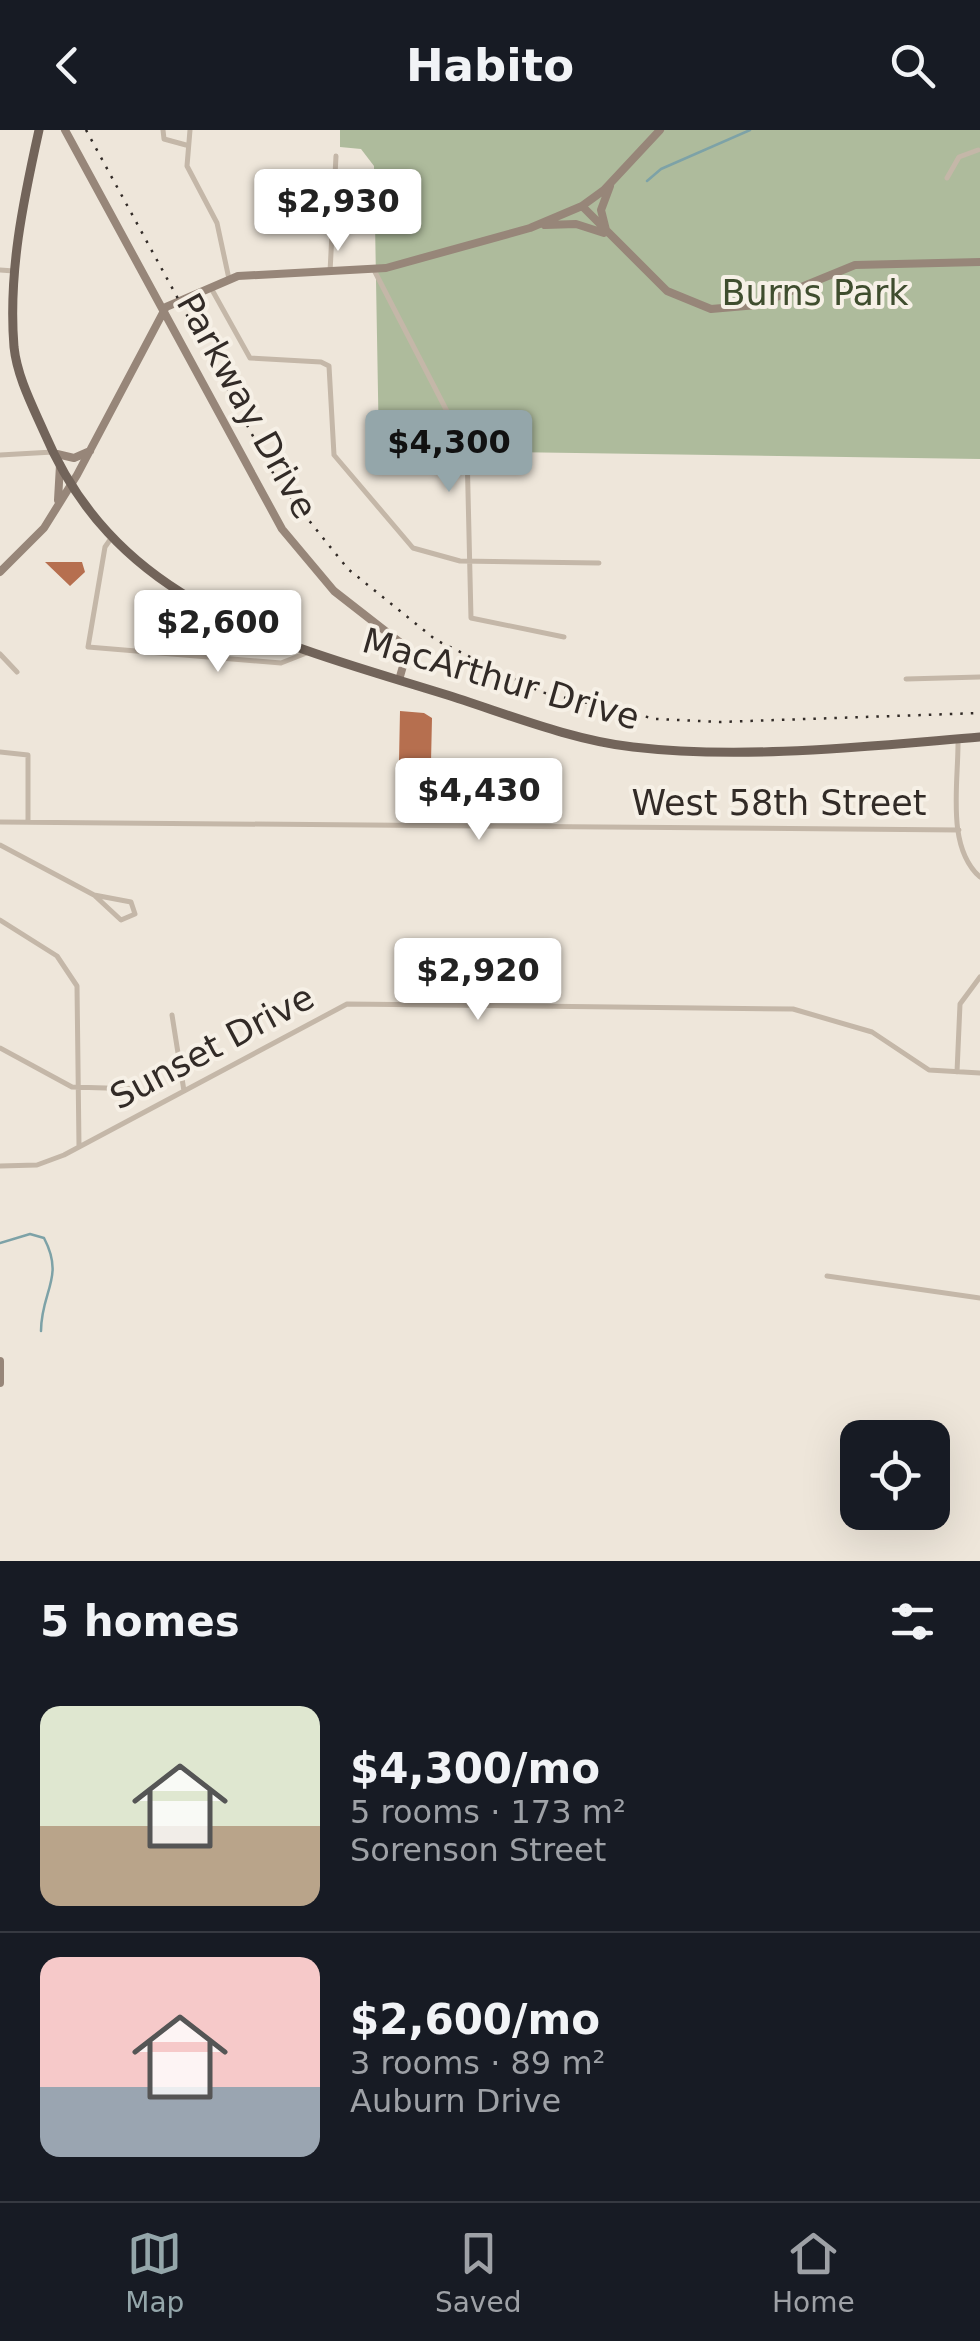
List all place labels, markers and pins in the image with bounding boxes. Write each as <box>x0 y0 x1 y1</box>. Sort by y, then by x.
pin: $2,930 <box>257 169 419 254</box>
pin: $4,300 <box>368 410 530 495</box>
pin: $2,600 <box>137 590 299 675</box>
pin: $4,430 <box>398 758 560 843</box>
pin: $2,920 <box>397 938 559 1023</box>

